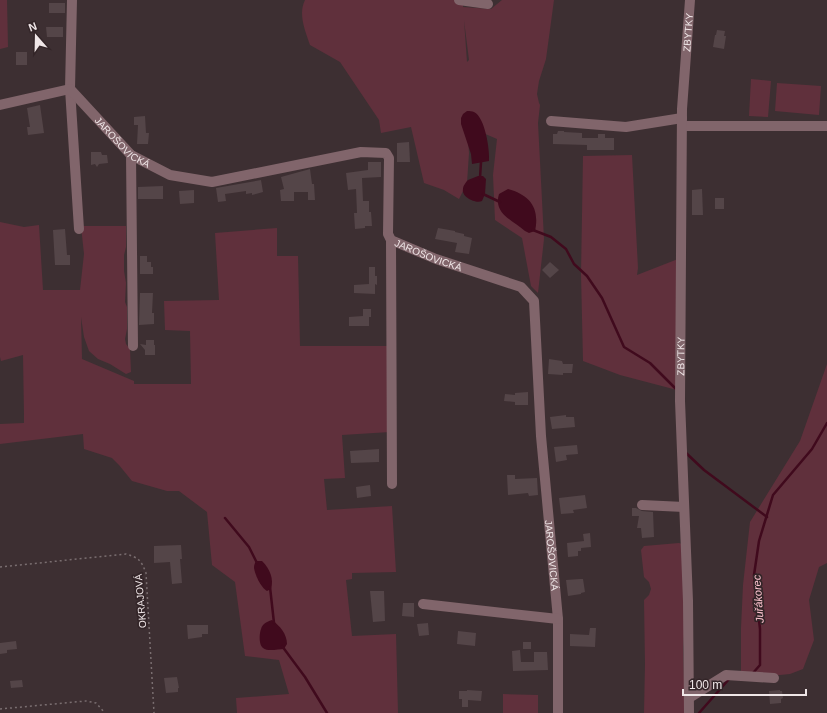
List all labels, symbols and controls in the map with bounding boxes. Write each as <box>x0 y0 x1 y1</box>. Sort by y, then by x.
street label: ZBYTKY <box>681 12 695 52</box>
north arrow <box>16 16 56 56</box>
text: N <box>27 20 38 34</box>
street label: JAROŠOVICKÁ <box>92 115 153 170</box>
street label: JAROŠOVICKÁ <box>393 237 464 273</box>
street label: ZBYTKY <box>675 336 686 376</box>
street label: JAROŠOVICKÁ <box>543 519 561 592</box>
street label: OKRAJOVÁ <box>132 573 148 629</box>
water label: Juřákorec <box>750 574 766 625</box>
scale bar <box>683 671 806 697</box>
text: 100 m <box>689 678 722 692</box>

